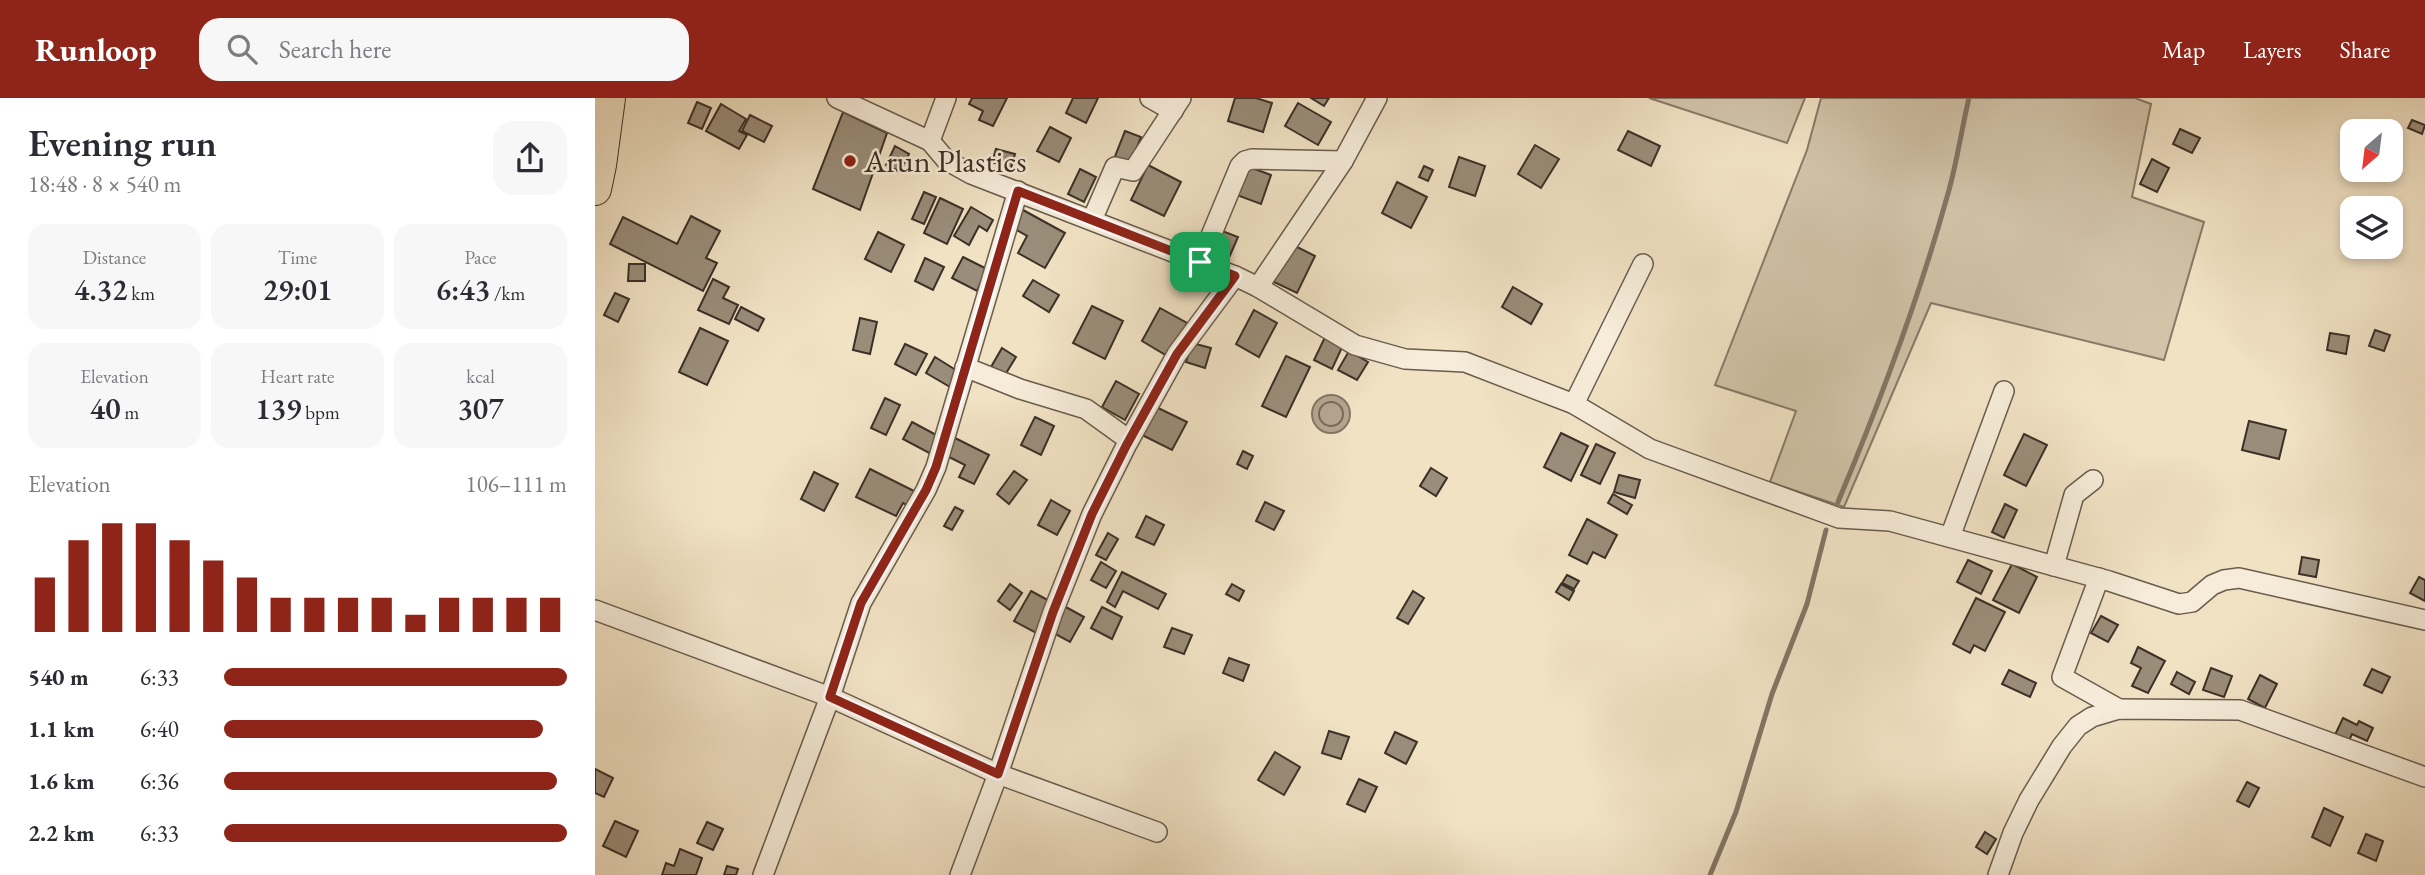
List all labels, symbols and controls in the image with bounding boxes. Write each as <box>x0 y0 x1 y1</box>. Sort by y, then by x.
search box <box>199 18 689 81</box>
text: Runloop <box>35 28 157 71</box>
icon: search <box>223 30 261 68</box>
text: Search here <box>279 32 391 66</box>
text: Map <box>2162 34 2205 65</box>
text: Layers <box>2243 34 2302 65</box>
text: Share <box>2340 34 2390 65</box>
text: Evening run <box>28 118 217 167</box>
north arrow <box>2340 119 2403 182</box>
map controls <box>2340 119 2403 259</box>
button: share <box>493 121 567 195</box>
place label: Arun Plastics <box>863 140 1027 182</box>
marker: Arun Plastics <box>842 153 858 169</box>
text: 18:48 · 8 × 540 m <box>28 169 181 199</box>
button: layers <box>2340 196 2403 259</box>
pin <box>1170 232 1230 292</box>
icon: arrive <box>1181 243 1219 281</box>
text: Distance <box>83 245 146 270</box>
text: Time <box>278 245 317 270</box>
text: Pace <box>465 245 496 270</box>
text: 4.32 <box>74 270 127 309</box>
text: 29:01 <box>263 270 332 309</box>
text: 6:43 <box>436 270 490 309</box>
text: km <box>127 281 155 306</box>
text: /km <box>490 281 525 306</box>
text: Elevation <box>80 364 149 389</box>
text: Heart rate <box>261 364 334 389</box>
text: kcal <box>466 364 495 389</box>
text: 40 <box>90 389 121 428</box>
text: 139 <box>255 389 301 428</box>
text: 307 <box>457 389 504 428</box>
text: m <box>121 400 139 425</box>
text: bpm <box>301 400 340 425</box>
text: Elevation <box>28 469 111 499</box>
text: 106–111 m <box>466 469 567 499</box>
text: 540 m <box>28 662 89 692</box>
text: 6:33 <box>140 662 179 692</box>
text: 1.1 km <box>28 714 95 744</box>
text: 6:40 <box>140 714 179 744</box>
text: 1.6 km <box>28 766 95 796</box>
text: 6:36 <box>140 766 179 796</box>
text: 2.2 km <box>28 818 95 848</box>
text: 6:33 <box>140 818 179 848</box>

